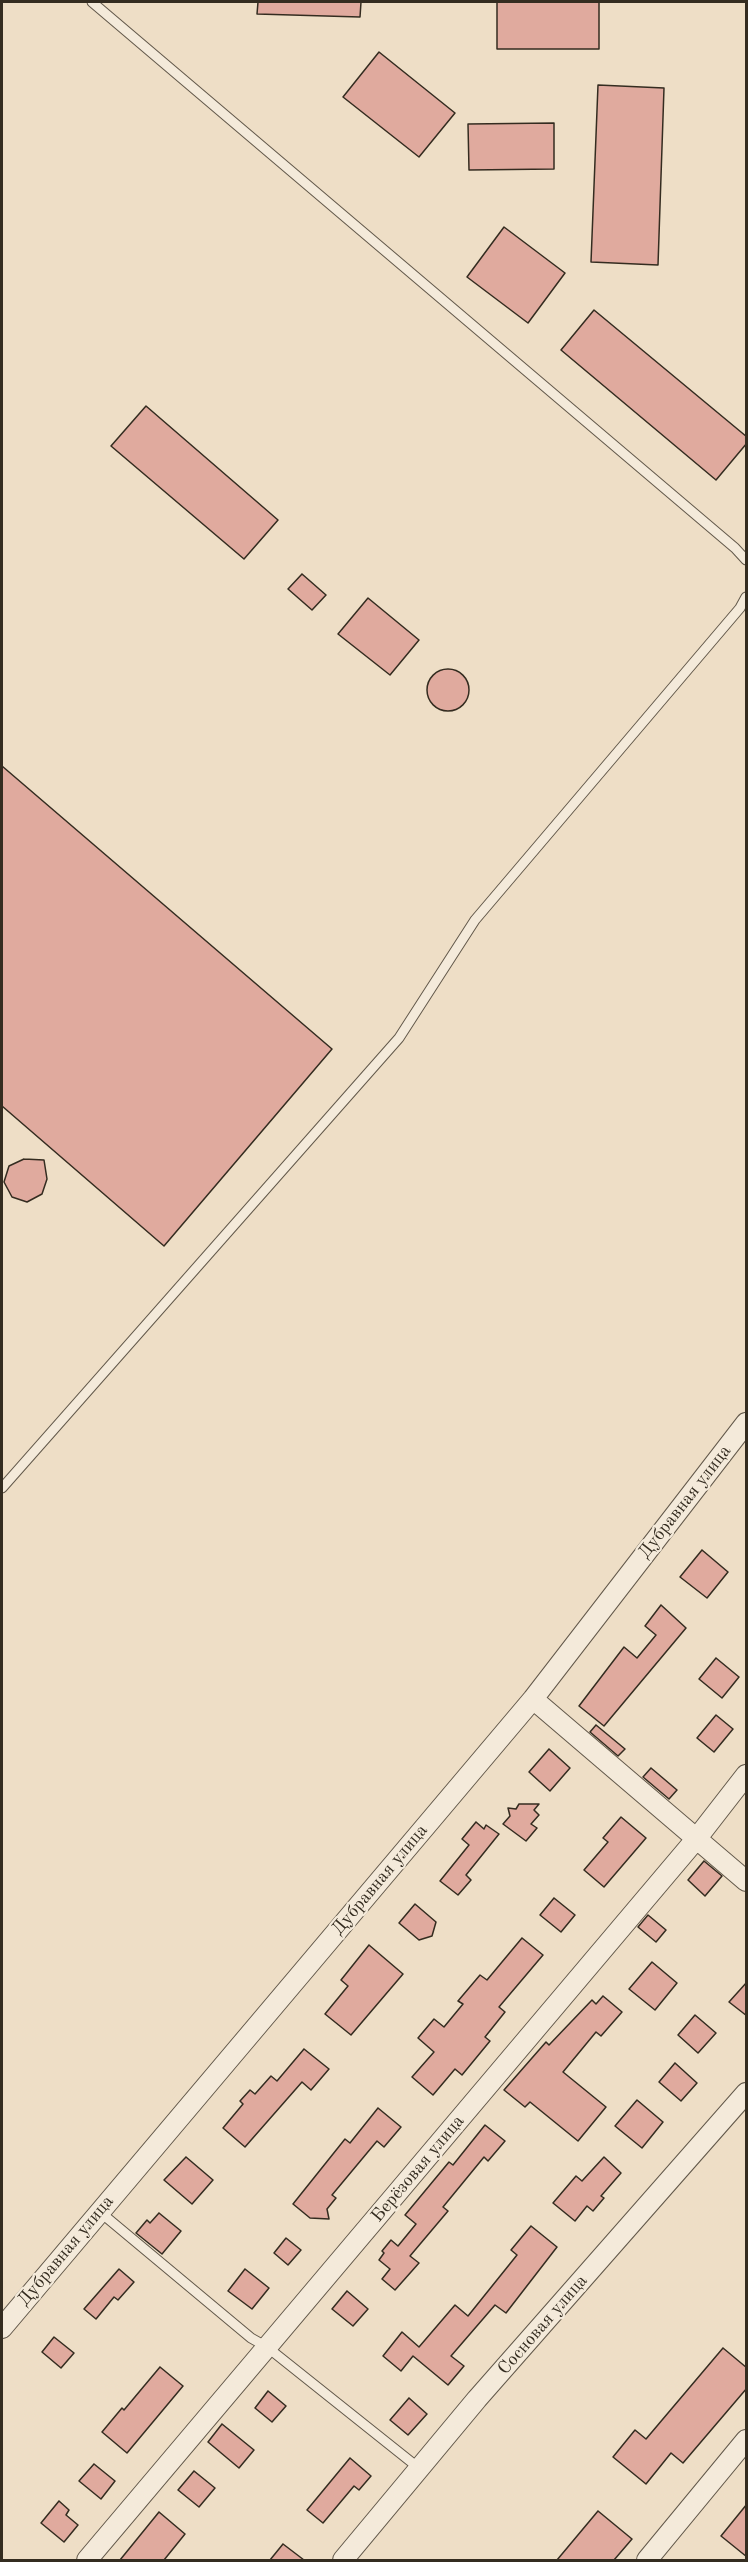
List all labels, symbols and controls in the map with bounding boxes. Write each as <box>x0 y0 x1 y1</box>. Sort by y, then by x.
street label: Дубравная улица <box>634 1441 736 1563</box>
street label: Дубравная улица <box>327 1820 433 1940</box>
street label: Берёзовая улица <box>367 2111 469 2227</box>
street label: Дубравная улица <box>13 2191 119 2311</box>
street label: Сосновая улица <box>494 2271 592 2379</box>

